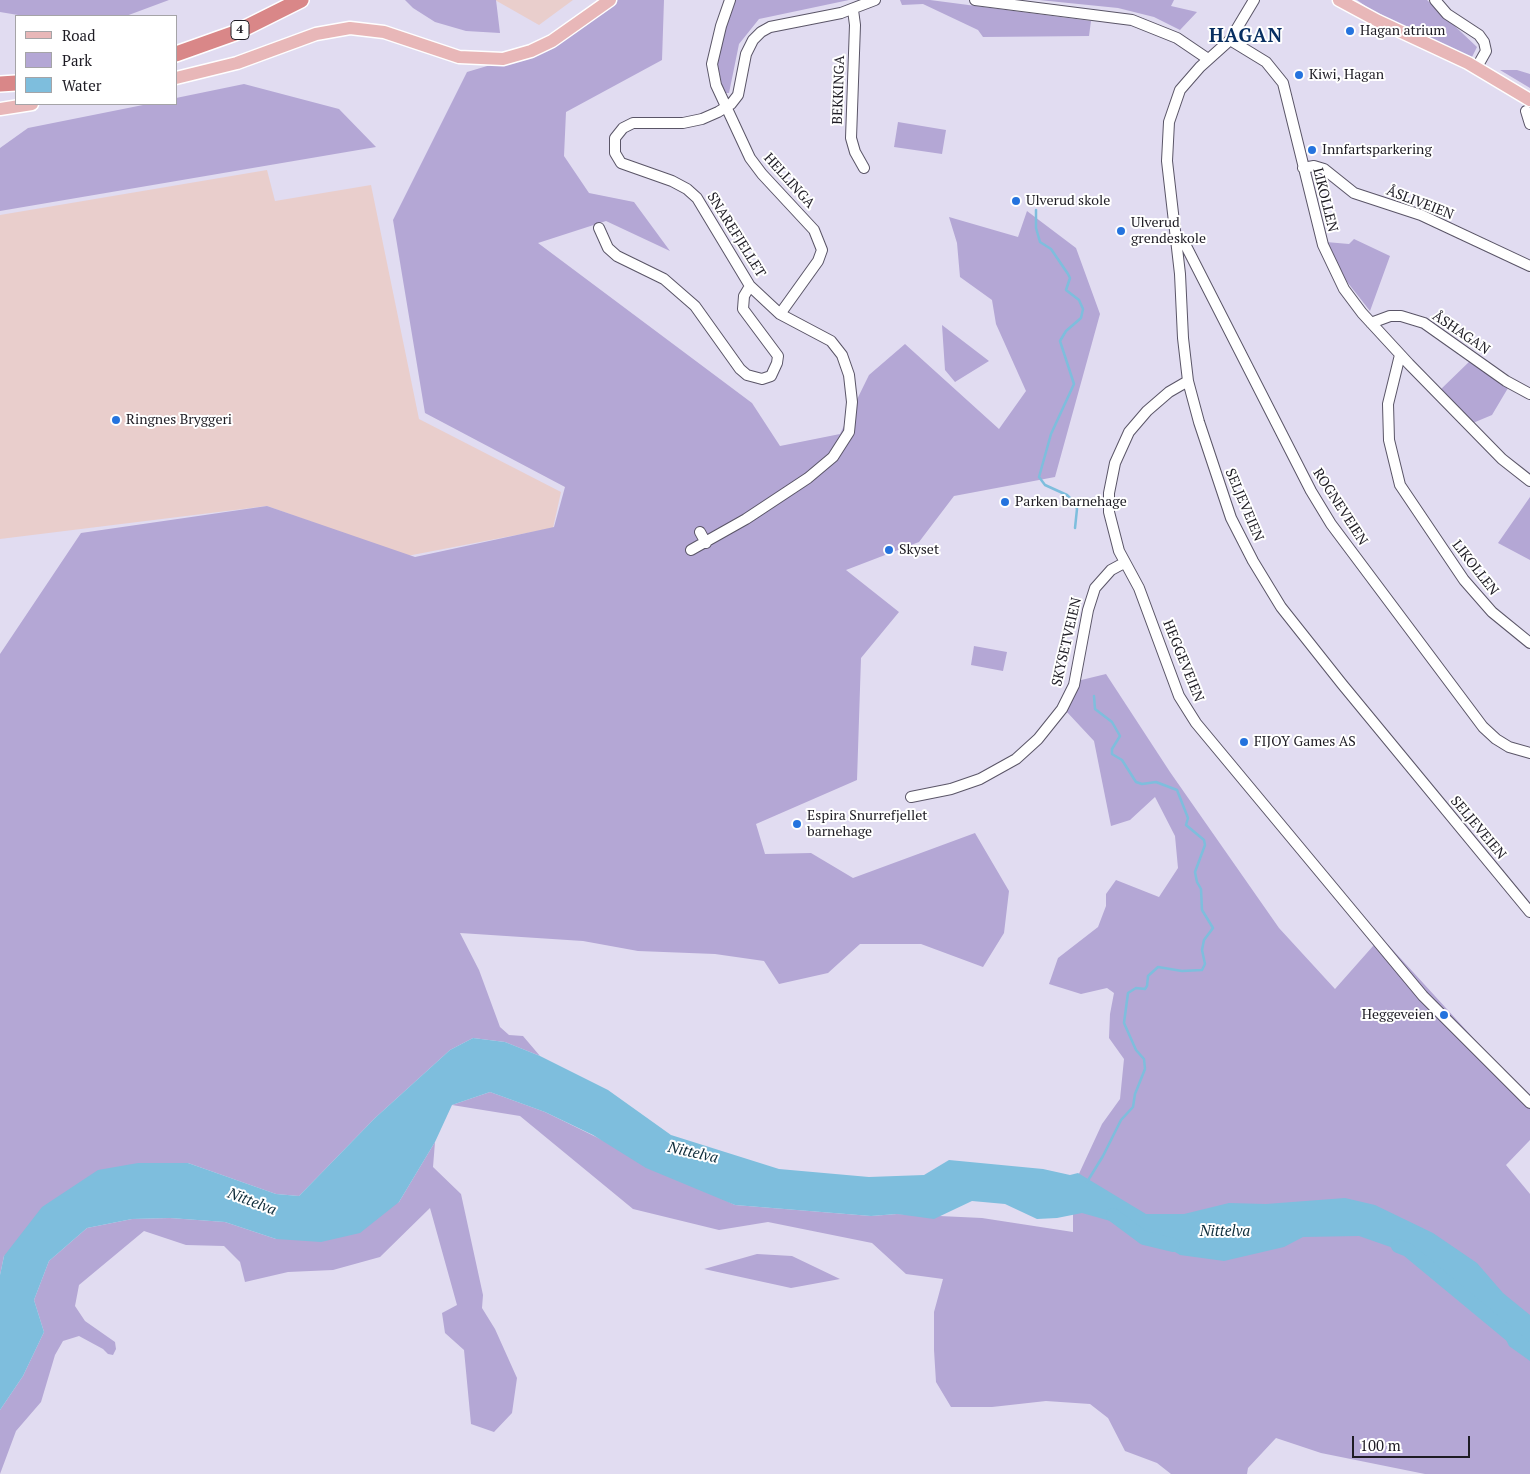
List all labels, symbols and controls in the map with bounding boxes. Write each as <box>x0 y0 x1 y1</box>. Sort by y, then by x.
legend <box>15 15 178 105</box>
road number: 4 <box>231 20 249 40</box>
place label: Hagan atrium <box>1360 23 1445 39</box>
text: Road <box>62 25 95 45</box>
marker: Hagan atrium <box>1344 25 1356 37</box>
district label: HAGAN <box>1208 26 1284 48</box>
text: Park <box>62 50 92 70</box>
street label: BEKKINGA <box>829 55 849 125</box>
place label: Kiwi, Hagan <box>1309 67 1384 83</box>
marker: Kiwi, Hagan <box>1293 69 1305 81</box>
text: Water <box>62 75 101 95</box>
place label: Innfartsparkering <box>1322 142 1432 158</box>
marker: Innfartsparkering <box>1306 144 1318 156</box>
street label: HELLINGA <box>760 150 818 212</box>
street label: LIKOLLEN <box>1309 166 1341 234</box>
street label: ÅSLIVEIEN <box>1384 182 1456 224</box>
street label: SNAREFJELLET <box>703 189 769 281</box>
place label: Ulverud skole <box>1026 193 1110 209</box>
marker: Ulverud skole <box>1010 195 1022 207</box>
place label: Ulverud grendeskole <box>1131 215 1206 248</box>
marker: Ulverud grendeskole <box>1115 225 1127 237</box>
street label: ÅSHAGAN <box>1429 308 1493 358</box>
place label: Ringnes Bryggeri <box>126 412 232 428</box>
marker: Ringnes Bryggeri <box>110 414 122 426</box>
street label: SELJEVEIEN <box>1221 466 1267 544</box>
street label: ROGNEVEIEN <box>1309 466 1371 548</box>
place label: Parken barnehage <box>1015 494 1127 510</box>
marker: Parken barnehage <box>999 496 1011 508</box>
street label: LIKOLLEN <box>1448 537 1502 599</box>
place label: Skyset <box>899 542 939 558</box>
marker: Skyset <box>883 544 895 556</box>
street label: SKYSETVEIEN <box>1049 596 1085 688</box>
street label: HEGGEVEIEN <box>1159 618 1207 704</box>
place label: FIJOY Games AS <box>1254 734 1356 750</box>
marker: FIJOY Games AS <box>1238 736 1250 748</box>
street label: SELJEVEIEN <box>1447 793 1509 863</box>
place label: Espira Snurrefjellet barnehage <box>807 808 927 840</box>
marker: Espira Snurrefjellet barnehage <box>791 818 803 830</box>
place label: Heggeveien <box>1362 1007 1434 1023</box>
marker: Heggeveien <box>1438 1009 1450 1021</box>
water label: Nittelva <box>666 1139 720 1167</box>
water label: Nittelva <box>225 1185 279 1219</box>
water label: Nittelva <box>1200 1223 1250 1241</box>
scale bar <box>1355 1426 1472 1458</box>
text: 100 m <box>1360 1435 1401 1455</box>

